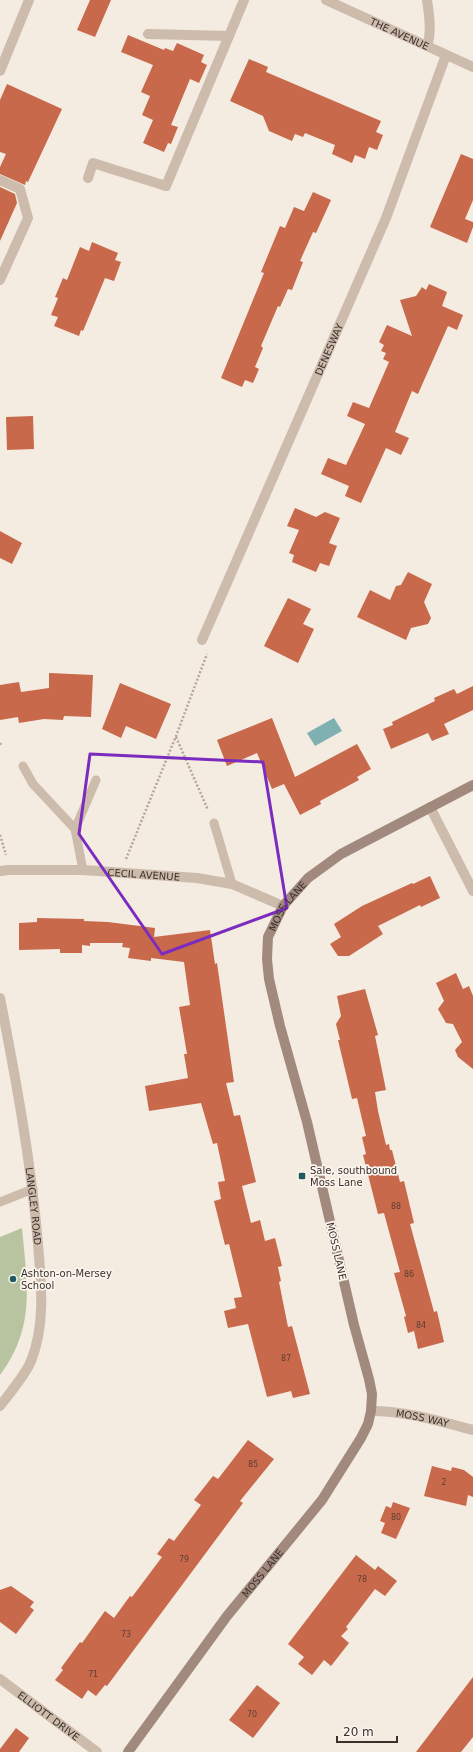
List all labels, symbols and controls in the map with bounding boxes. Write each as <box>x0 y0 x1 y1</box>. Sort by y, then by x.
street label: THE AVENUE <box>367 15 431 52</box>
street label: DENESWAY <box>313 321 346 377</box>
street label: CECIL AVENUE <box>107 867 180 883</box>
street label: MOSS LANE <box>267 879 309 933</box>
place label: Sale, southbound Moss Lane <box>310 1165 397 1188</box>
street label: LANGLEY ROAD <box>23 1167 43 1246</box>
marker: Sale, southbound Moss Lane <box>297 1171 307 1181</box>
house number: 88 <box>391 1202 401 1211</box>
street label: MOSS LANE <box>325 1221 348 1281</box>
place label: Ashton-on-Mersey School <box>21 1268 112 1291</box>
house number: 86 <box>404 1270 414 1279</box>
marker: Ashton-on-Mersey School <box>8 1274 18 1284</box>
house number: 84 <box>416 1321 426 1330</box>
house number: 87 <box>281 1354 291 1363</box>
street label: MOSS WAY <box>395 1408 451 1430</box>
house number: 85 <box>248 1460 258 1469</box>
house number: 2 <box>441 1478 447 1487</box>
house number: 80 <box>391 1513 401 1522</box>
street label: MOSS LANE <box>240 1547 286 1599</box>
house number: 79 <box>179 1555 189 1564</box>
house number: 78 <box>357 1575 367 1584</box>
house number: 73 <box>121 1630 131 1639</box>
house number: 71 <box>88 1670 98 1679</box>
street label: ELLIOTT DRIVE <box>15 1689 81 1743</box>
house number: 70 <box>247 1710 257 1719</box>
scale bar <box>337 1718 397 1744</box>
text: 20 m <box>343 1725 374 1739</box>

